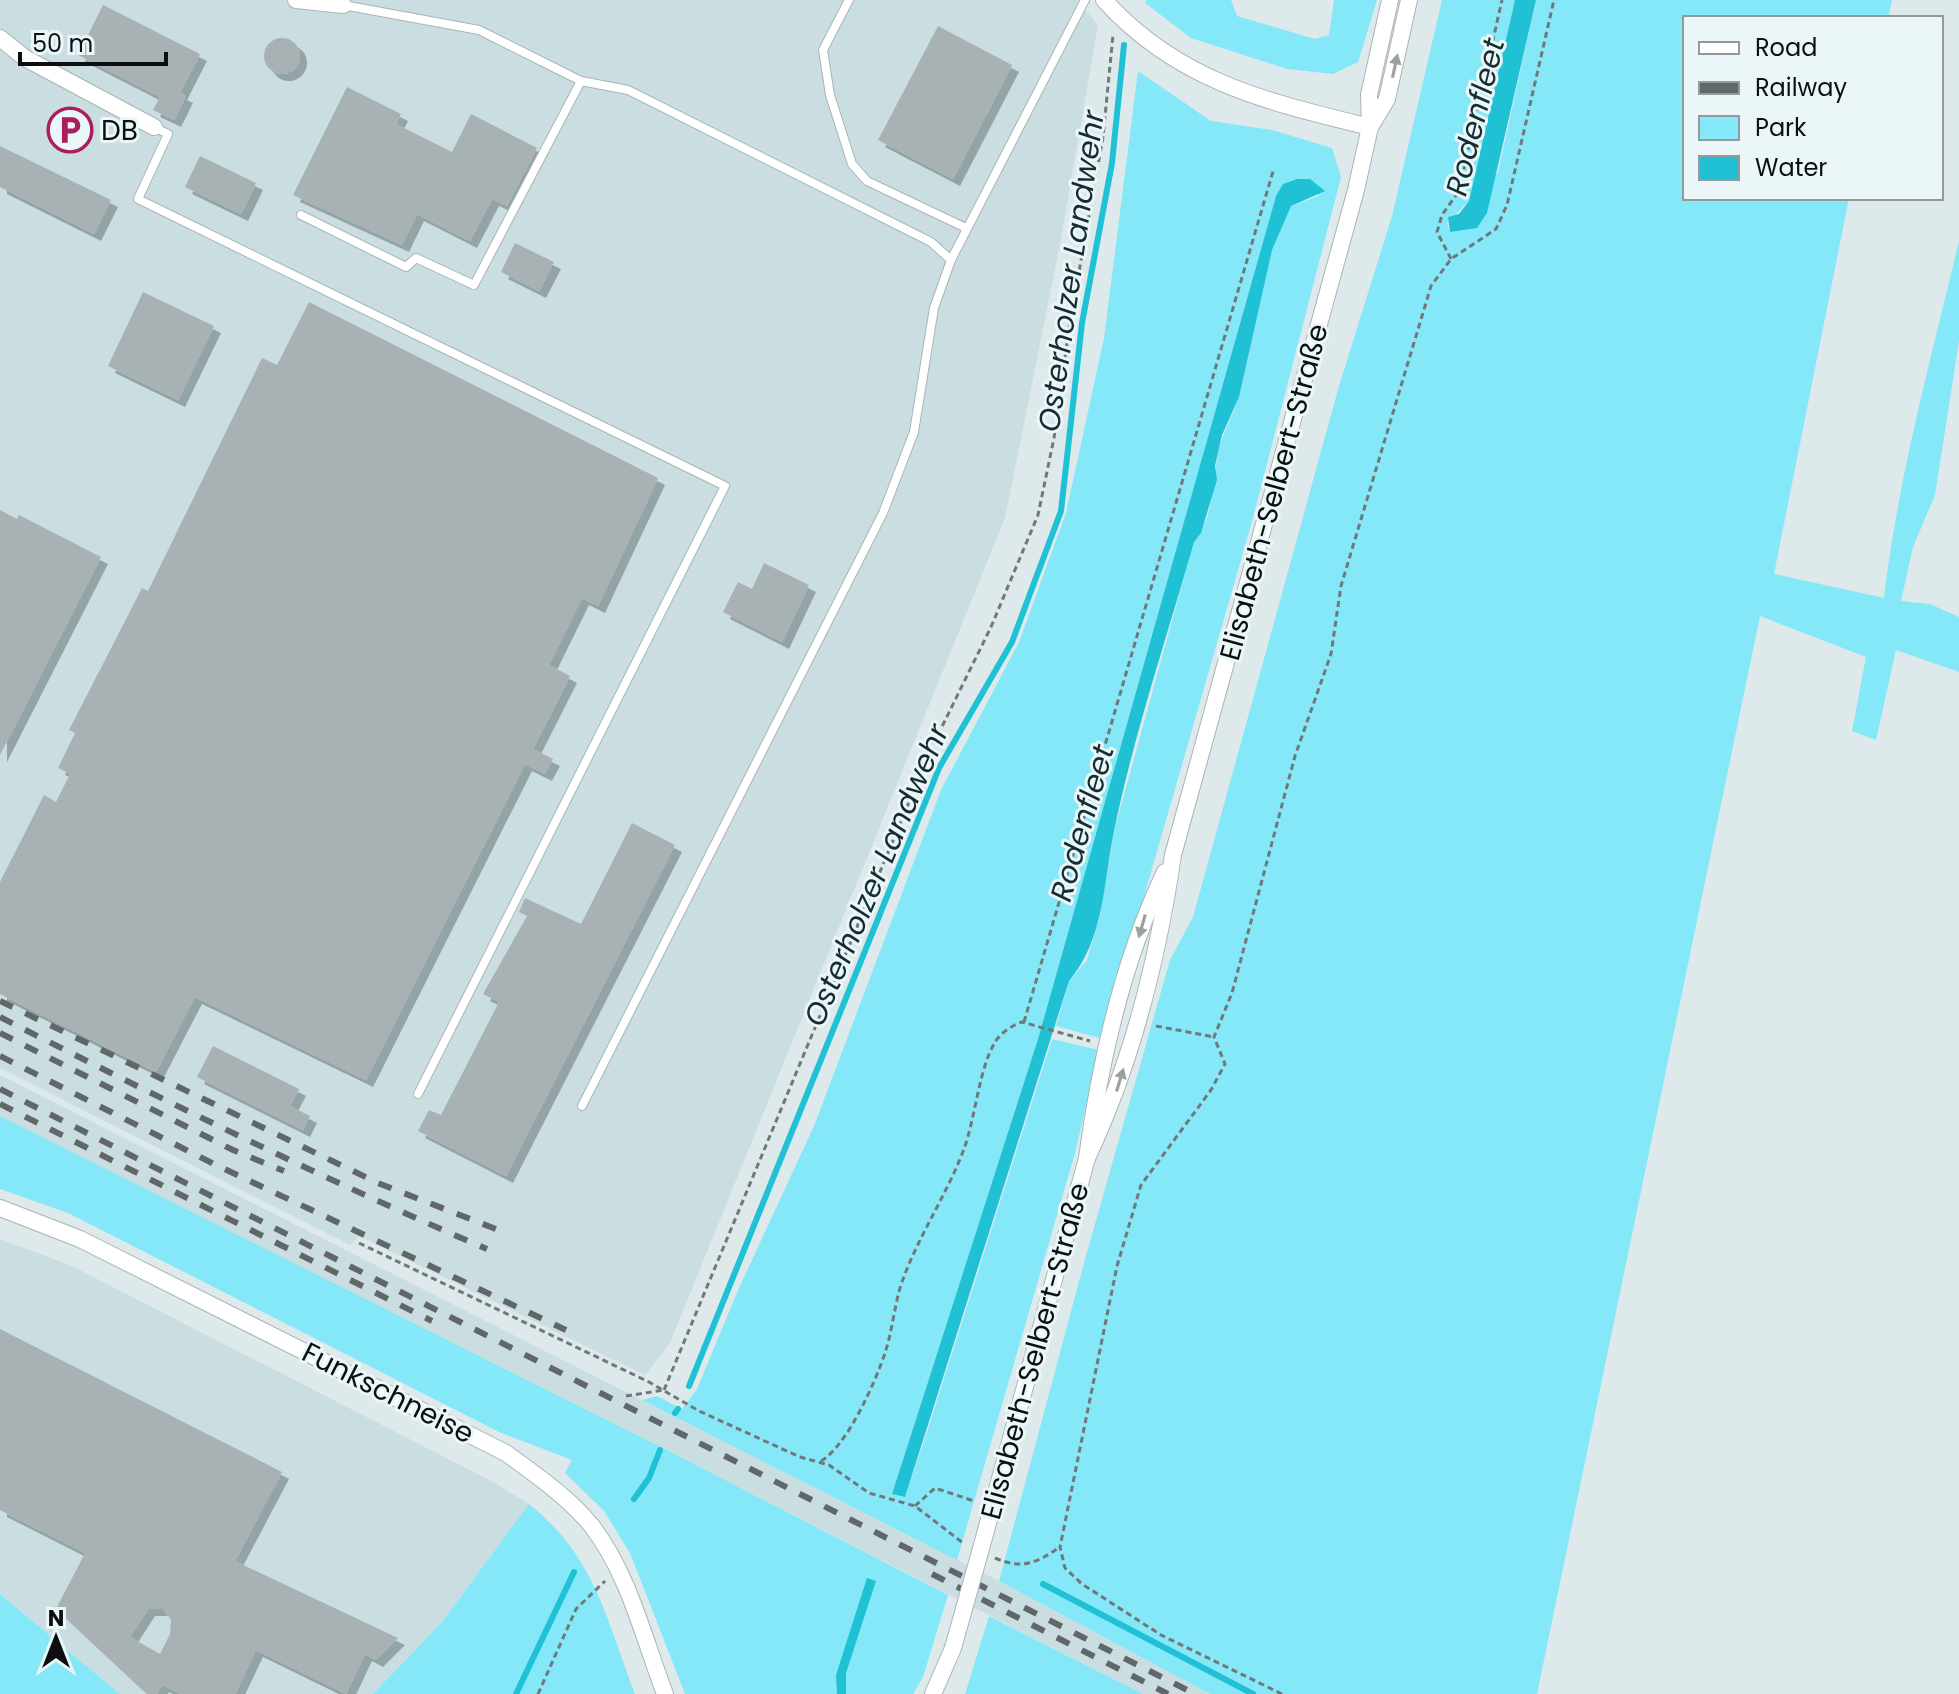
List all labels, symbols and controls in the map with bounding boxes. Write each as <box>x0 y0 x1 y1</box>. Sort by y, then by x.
scale bar <box>20 16 166 66</box>
legend <box>1683 16 1943 200</box>
text: 50 m <box>32 27 93 60</box>
text: Road <box>1755 31 1817 64</box>
water label: Rodenfleet <box>1435 33 1516 200</box>
one-way arrow <box>1389 53 1402 78</box>
text: Railway <box>1755 71 1848 104</box>
parking icon: DB <box>46 106 94 154</box>
water label: Osterholzer Landwehr <box>1027 107 1115 435</box>
place label: DB <box>101 111 138 150</box>
text: Park <box>1755 111 1807 144</box>
text: Water <box>1755 151 1827 184</box>
street label: Elisabeth-Selbert-Straße <box>1210 319 1338 665</box>
water label: Osterholzer Landwehr <box>793 717 959 1033</box>
water label: Rodenfleet <box>1039 739 1125 906</box>
one-way arrow <box>1135 915 1148 939</box>
one-way arrow <box>1114 1068 1127 1092</box>
street label: Elisabeth-Selbert-Straße <box>971 1178 1099 1524</box>
street label: Funkschneise <box>295 1333 481 1453</box>
north arrow <box>16 1598 96 1678</box>
text: N <box>48 1603 64 1634</box>

